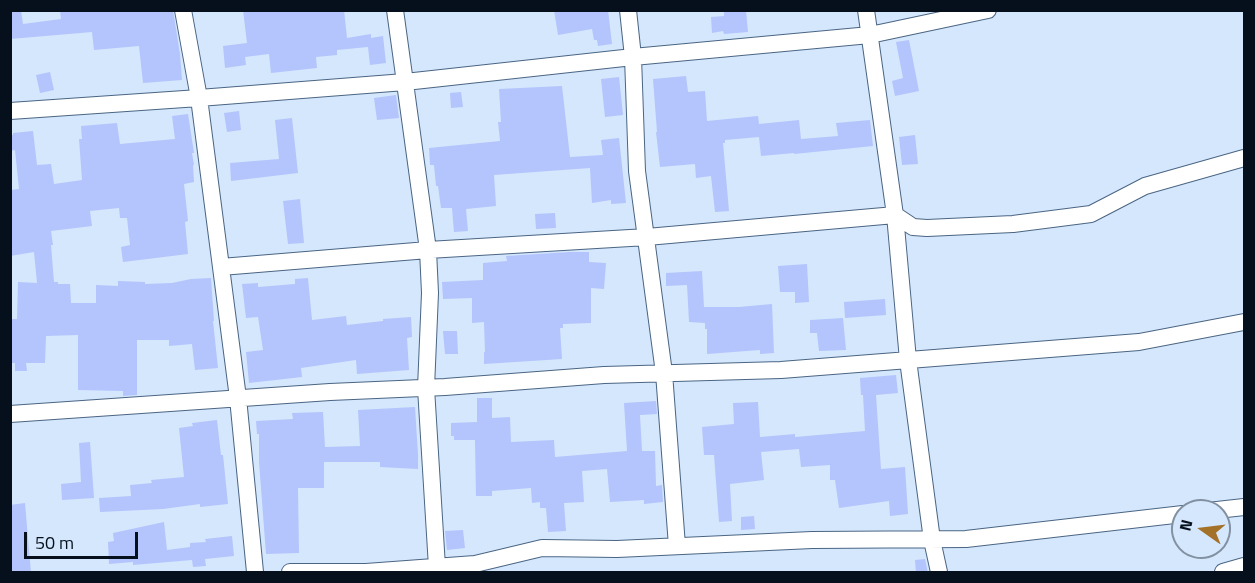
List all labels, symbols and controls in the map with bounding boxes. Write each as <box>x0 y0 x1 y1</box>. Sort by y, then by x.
north arrow <box>1171 499 1231 559</box>
text: N <box>1172 517 1198 533</box>
scale bar <box>27 520 141 558</box>
text: 50 m <box>35 529 74 556</box>

